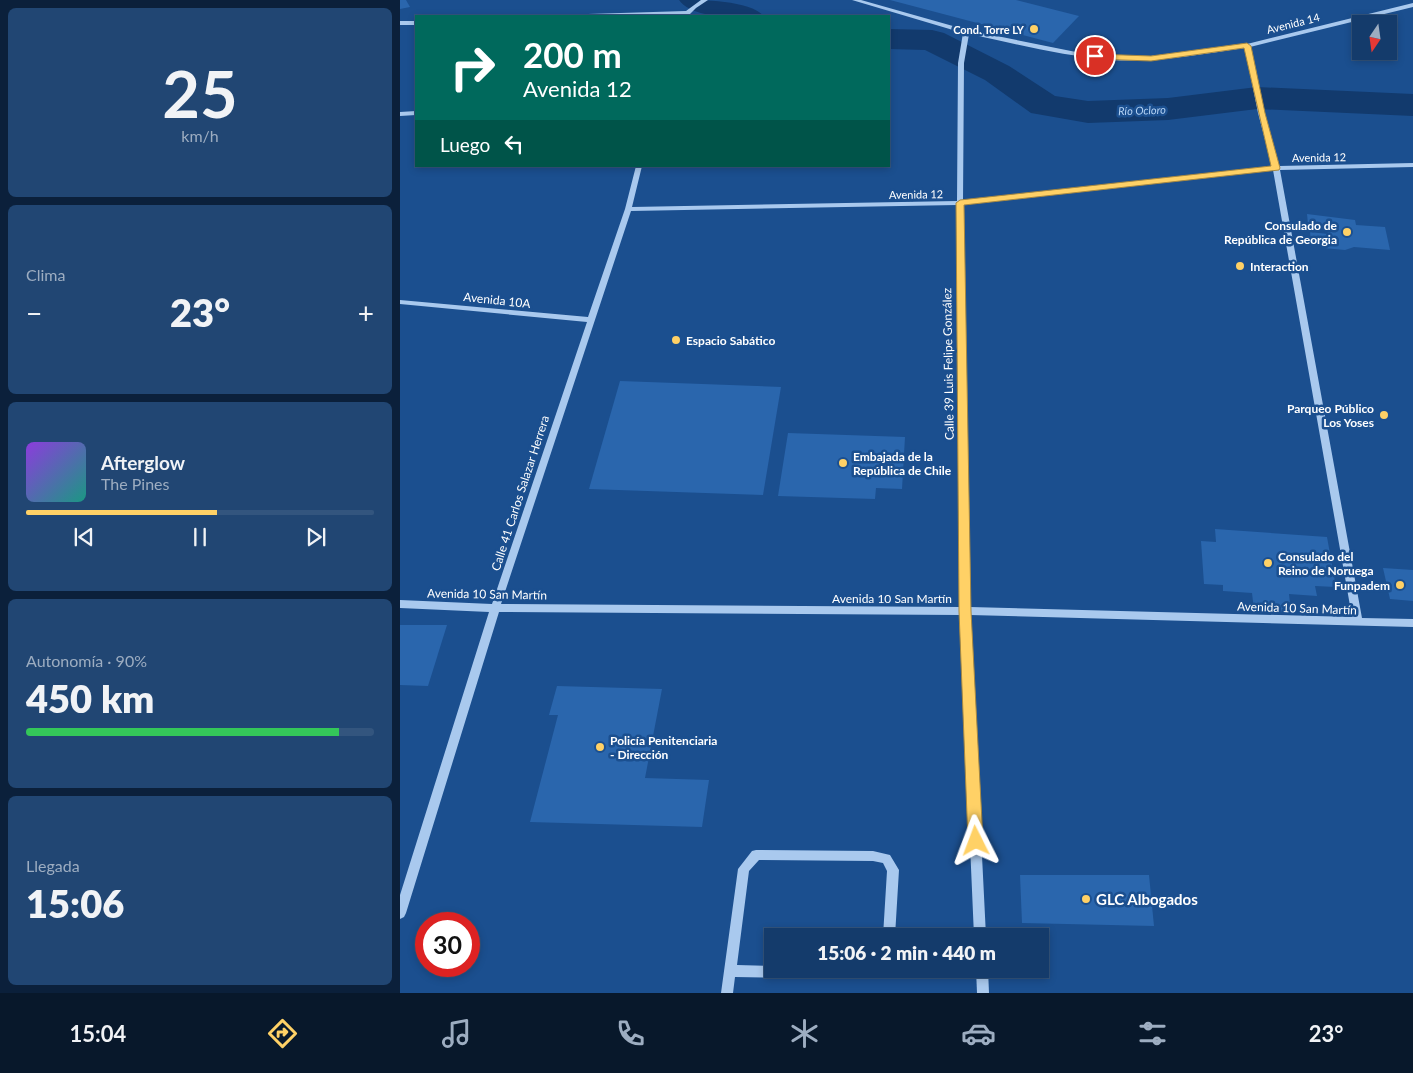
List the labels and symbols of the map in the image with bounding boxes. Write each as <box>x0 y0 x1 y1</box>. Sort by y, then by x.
street label: Avenida 14 <box>1265 10 1322 36</box>
north arrow <box>1352 15 1398 60</box>
place label: Cond. Torre LY <box>953 23 1025 36</box>
marker: Cond. Torre LY <box>1028 23 1040 35</box>
pin <box>1074 35 1116 77</box>
water label: Río Ocloro <box>1118 103 1166 117</box>
street label: Avenida 12 <box>1292 150 1346 164</box>
street label: Avenida 12 <box>889 187 943 201</box>
place label: Consulado de República de Georgia <box>1224 218 1338 247</box>
marker: Consulado de República de Georgia <box>1341 226 1353 238</box>
place label: Interaction <box>1250 259 1309 274</box>
marker: Interaction <box>1234 260 1246 272</box>
street label: Calle 39 Luis Felipe González <box>939 287 957 440</box>
street label: Avenida 10A <box>463 289 532 311</box>
place label: Espacio Sabático <box>686 333 775 348</box>
marker: Espacio Sabático <box>670 334 682 346</box>
place label: Parqueo Público Los Yoses <box>1287 401 1374 430</box>
marker: Parqueo Público Los Yoses <box>1378 409 1390 421</box>
street label: Calle 41 Carlos Salazar Herrera <box>488 413 552 573</box>
place label: Embajada de la República de Chile <box>853 449 952 478</box>
marker: Embajada de la República de Chile <box>837 457 849 469</box>
place label: Consulado del Reino de Noruega <box>1278 549 1374 578</box>
marker: Consulado del Reino de Noruega <box>1262 557 1274 569</box>
place label: Funpadem <box>1334 578 1390 593</box>
marker: Funpadem <box>1394 579 1406 591</box>
street label: Avenida 10 San Martín <box>427 585 547 603</box>
street label: Avenida 10 San Martín <box>832 591 952 606</box>
street label: Avenida 10 San Martín <box>1237 598 1357 618</box>
place label: Policía Penitenciaria - Dirección <box>610 733 717 762</box>
marker: Policía Penitenciaria - Dirección <box>594 741 606 753</box>
position arrow <box>949 814 1001 866</box>
place label: GLC Albogados <box>1096 890 1198 908</box>
marker: GLC Albogados <box>1080 893 1092 905</box>
speed limit sign: 30 <box>415 912 480 977</box>

